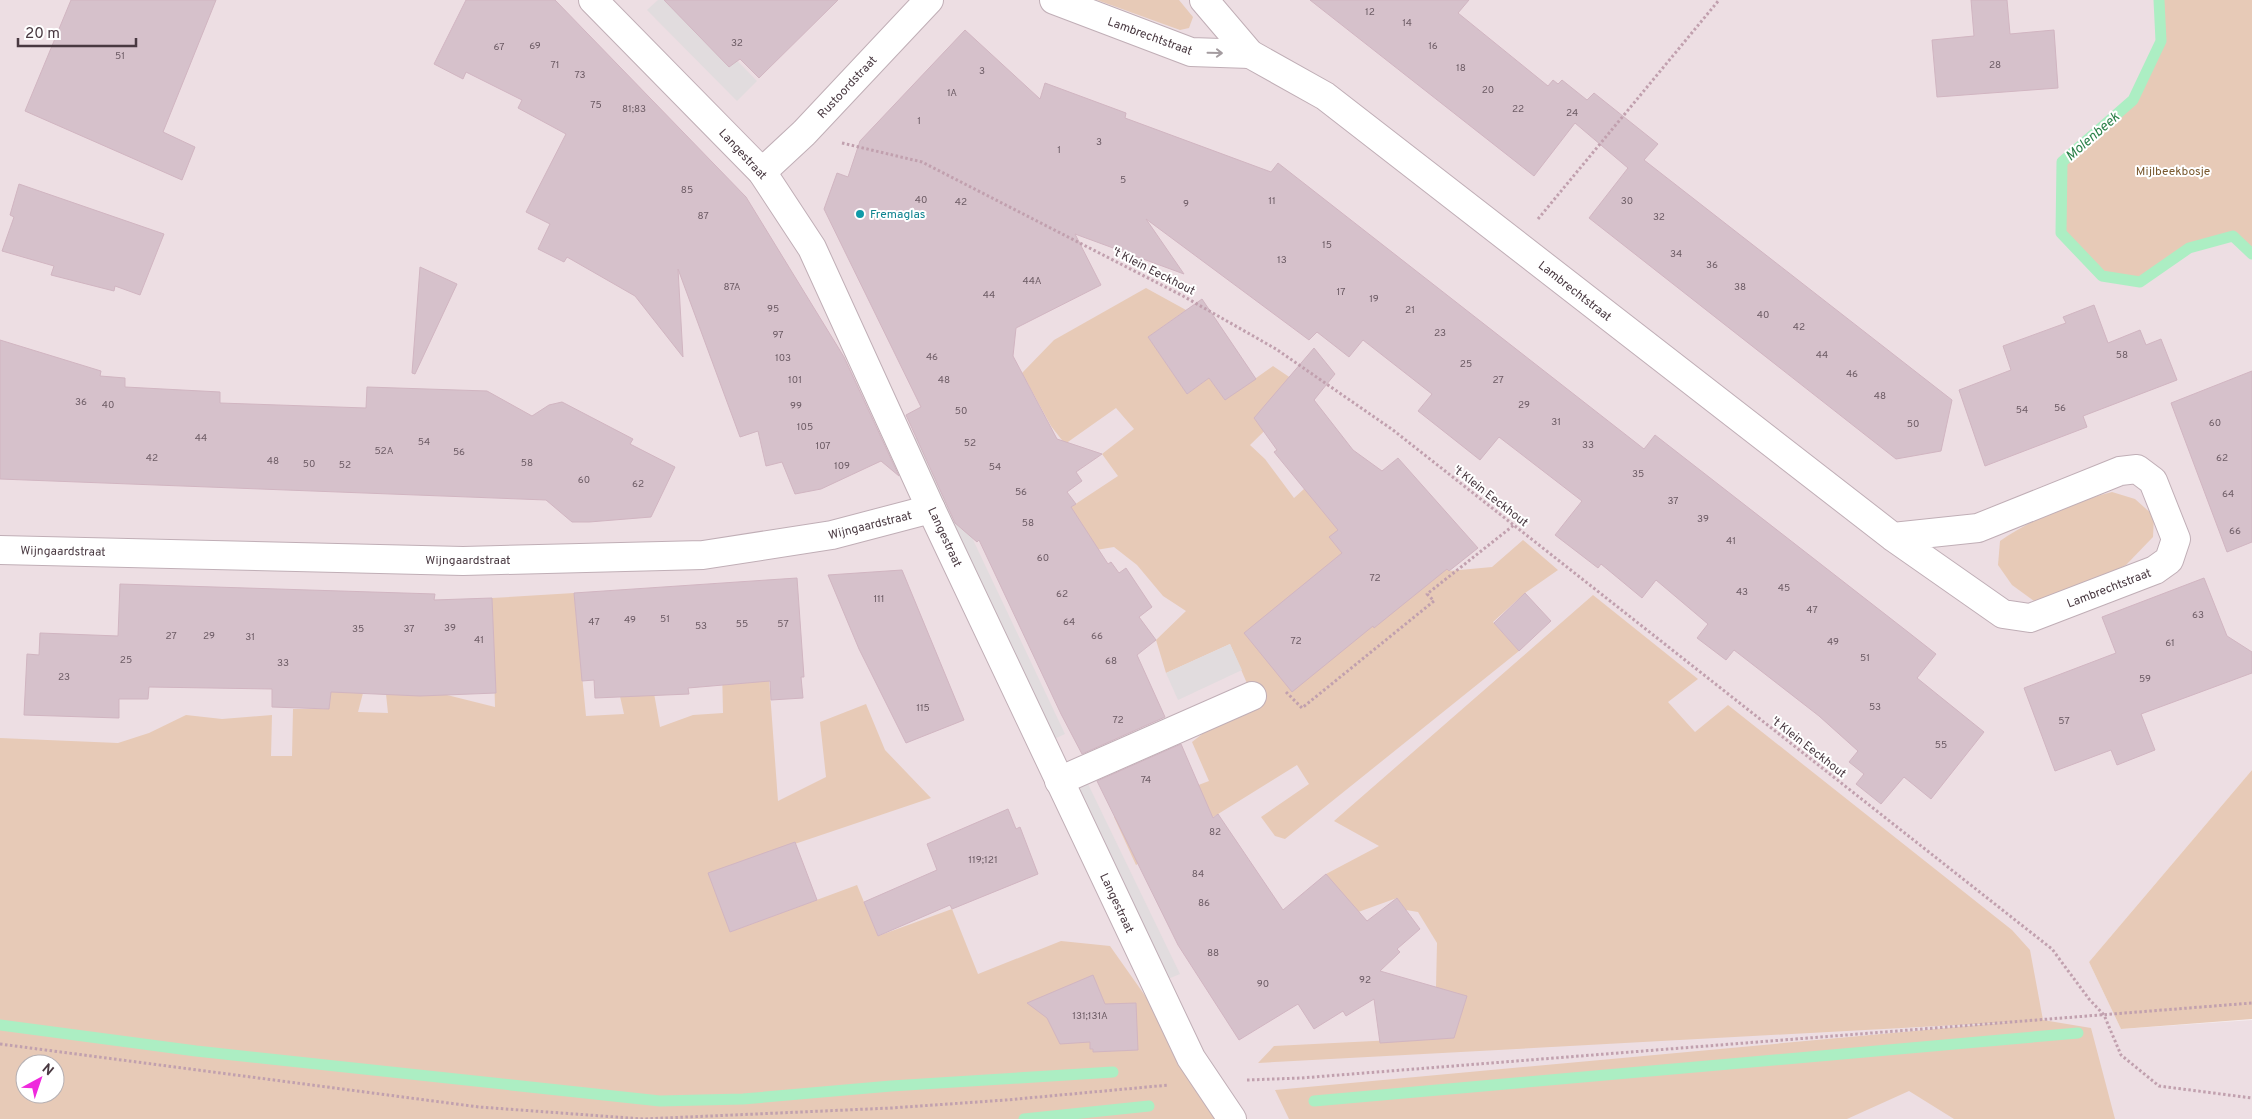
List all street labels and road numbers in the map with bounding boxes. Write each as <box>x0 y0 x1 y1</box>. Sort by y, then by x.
street label: Lambrechtstraat <box>1105 14 1194 60</box>
street label: Rustoordstraat <box>815 53 881 122</box>
street label: Langestraat <box>715 126 770 184</box>
street label: 't Klein Eeckhout <box>1109 244 1198 300</box>
street label: Lambrechtstraat <box>1534 258 1614 326</box>
street label: 't Klein Eeckhout <box>1450 463 1531 531</box>
street label: Langestraat <box>923 505 965 570</box>
street label: Wijngaardstraat <box>827 508 914 544</box>
street label: Wijngaardstraat <box>20 543 106 561</box>
street label: Wijngaardstraat <box>425 553 511 569</box>
street label: Lambrechtstraat <box>2065 565 2154 612</box>
street label: 't Klein Eeckhout <box>1768 714 1849 782</box>
street label: Langestraat <box>1095 871 1137 936</box>

